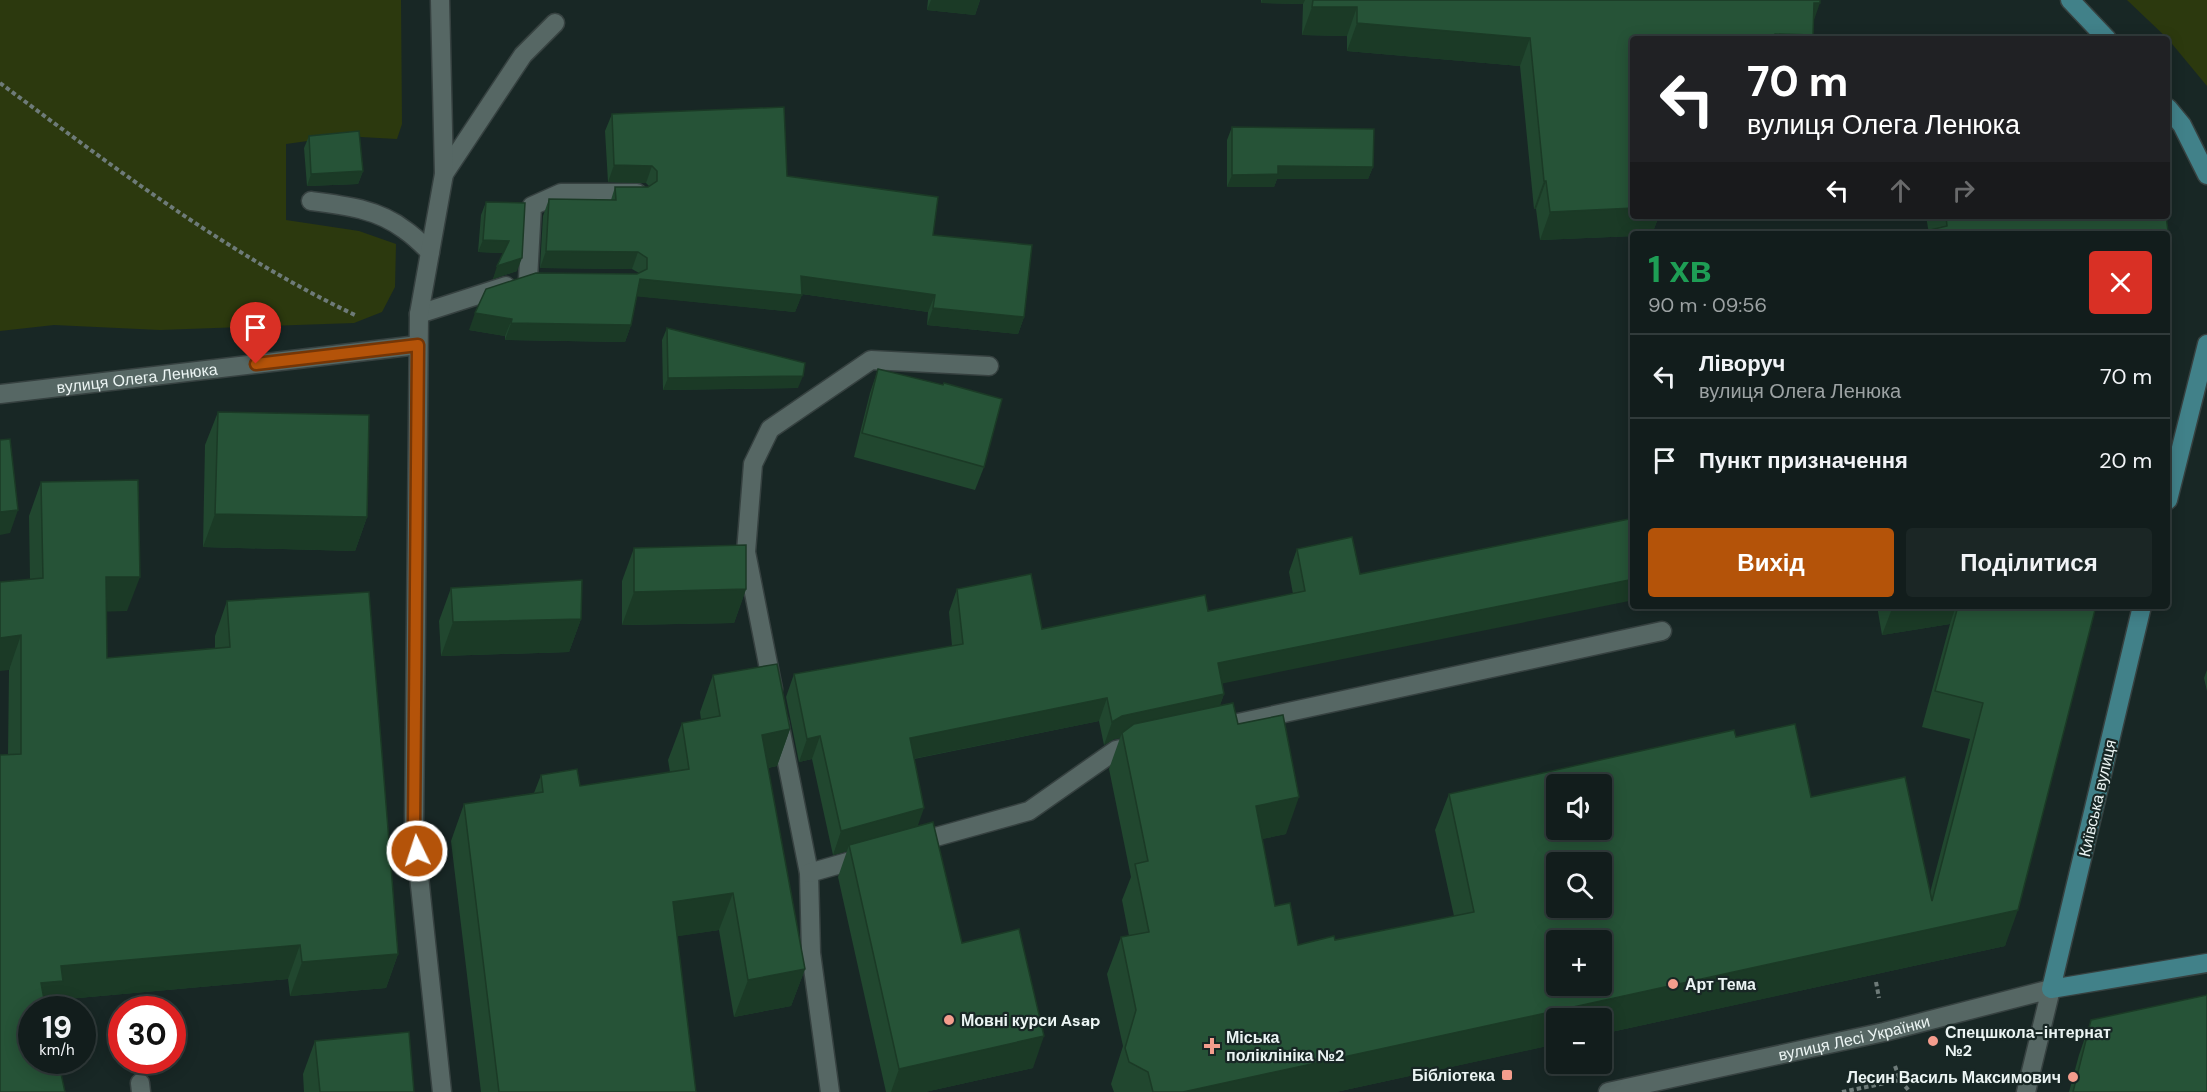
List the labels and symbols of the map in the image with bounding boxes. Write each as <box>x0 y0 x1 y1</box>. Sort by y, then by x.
pin <box>230 302 281 364</box>
street label: вулиця Олега Ленюка <box>56 359 219 398</box>
street label: Київська вулиця <box>2074 737 2121 859</box>
position arrow <box>385 819 449 883</box>
place label: Арт Тема <box>1685 974 1756 995</box>
marker: Арт Тема <box>1666 977 1680 991</box>
speed limit sign: 30 <box>108 996 186 1074</box>
place label: Мовні курси Asap <box>961 1010 1100 1031</box>
street label: вулиця Лесі Українки <box>1776 1011 1932 1066</box>
marker: Мовні курси Asap <box>942 1013 956 1027</box>
place label: Спецшкола-інтернат №2 <box>1945 1022 2111 1061</box>
place label: Міська поліклініка №2 <box>1226 1027 1344 1066</box>
marker: Спецшкола-інтернат №2 <box>1926 1034 1940 1048</box>
marker: Міська поліклініка №2 <box>1203 1037 1221 1055</box>
place label: Бібліотека <box>1412 1065 1495 1086</box>
place label: Лесин Василь Максимович <box>1847 1067 2061 1088</box>
marker: Бібліотека <box>1500 1068 1514 1082</box>
marker: Лесин Василь Максимович <box>2066 1070 2080 1084</box>

